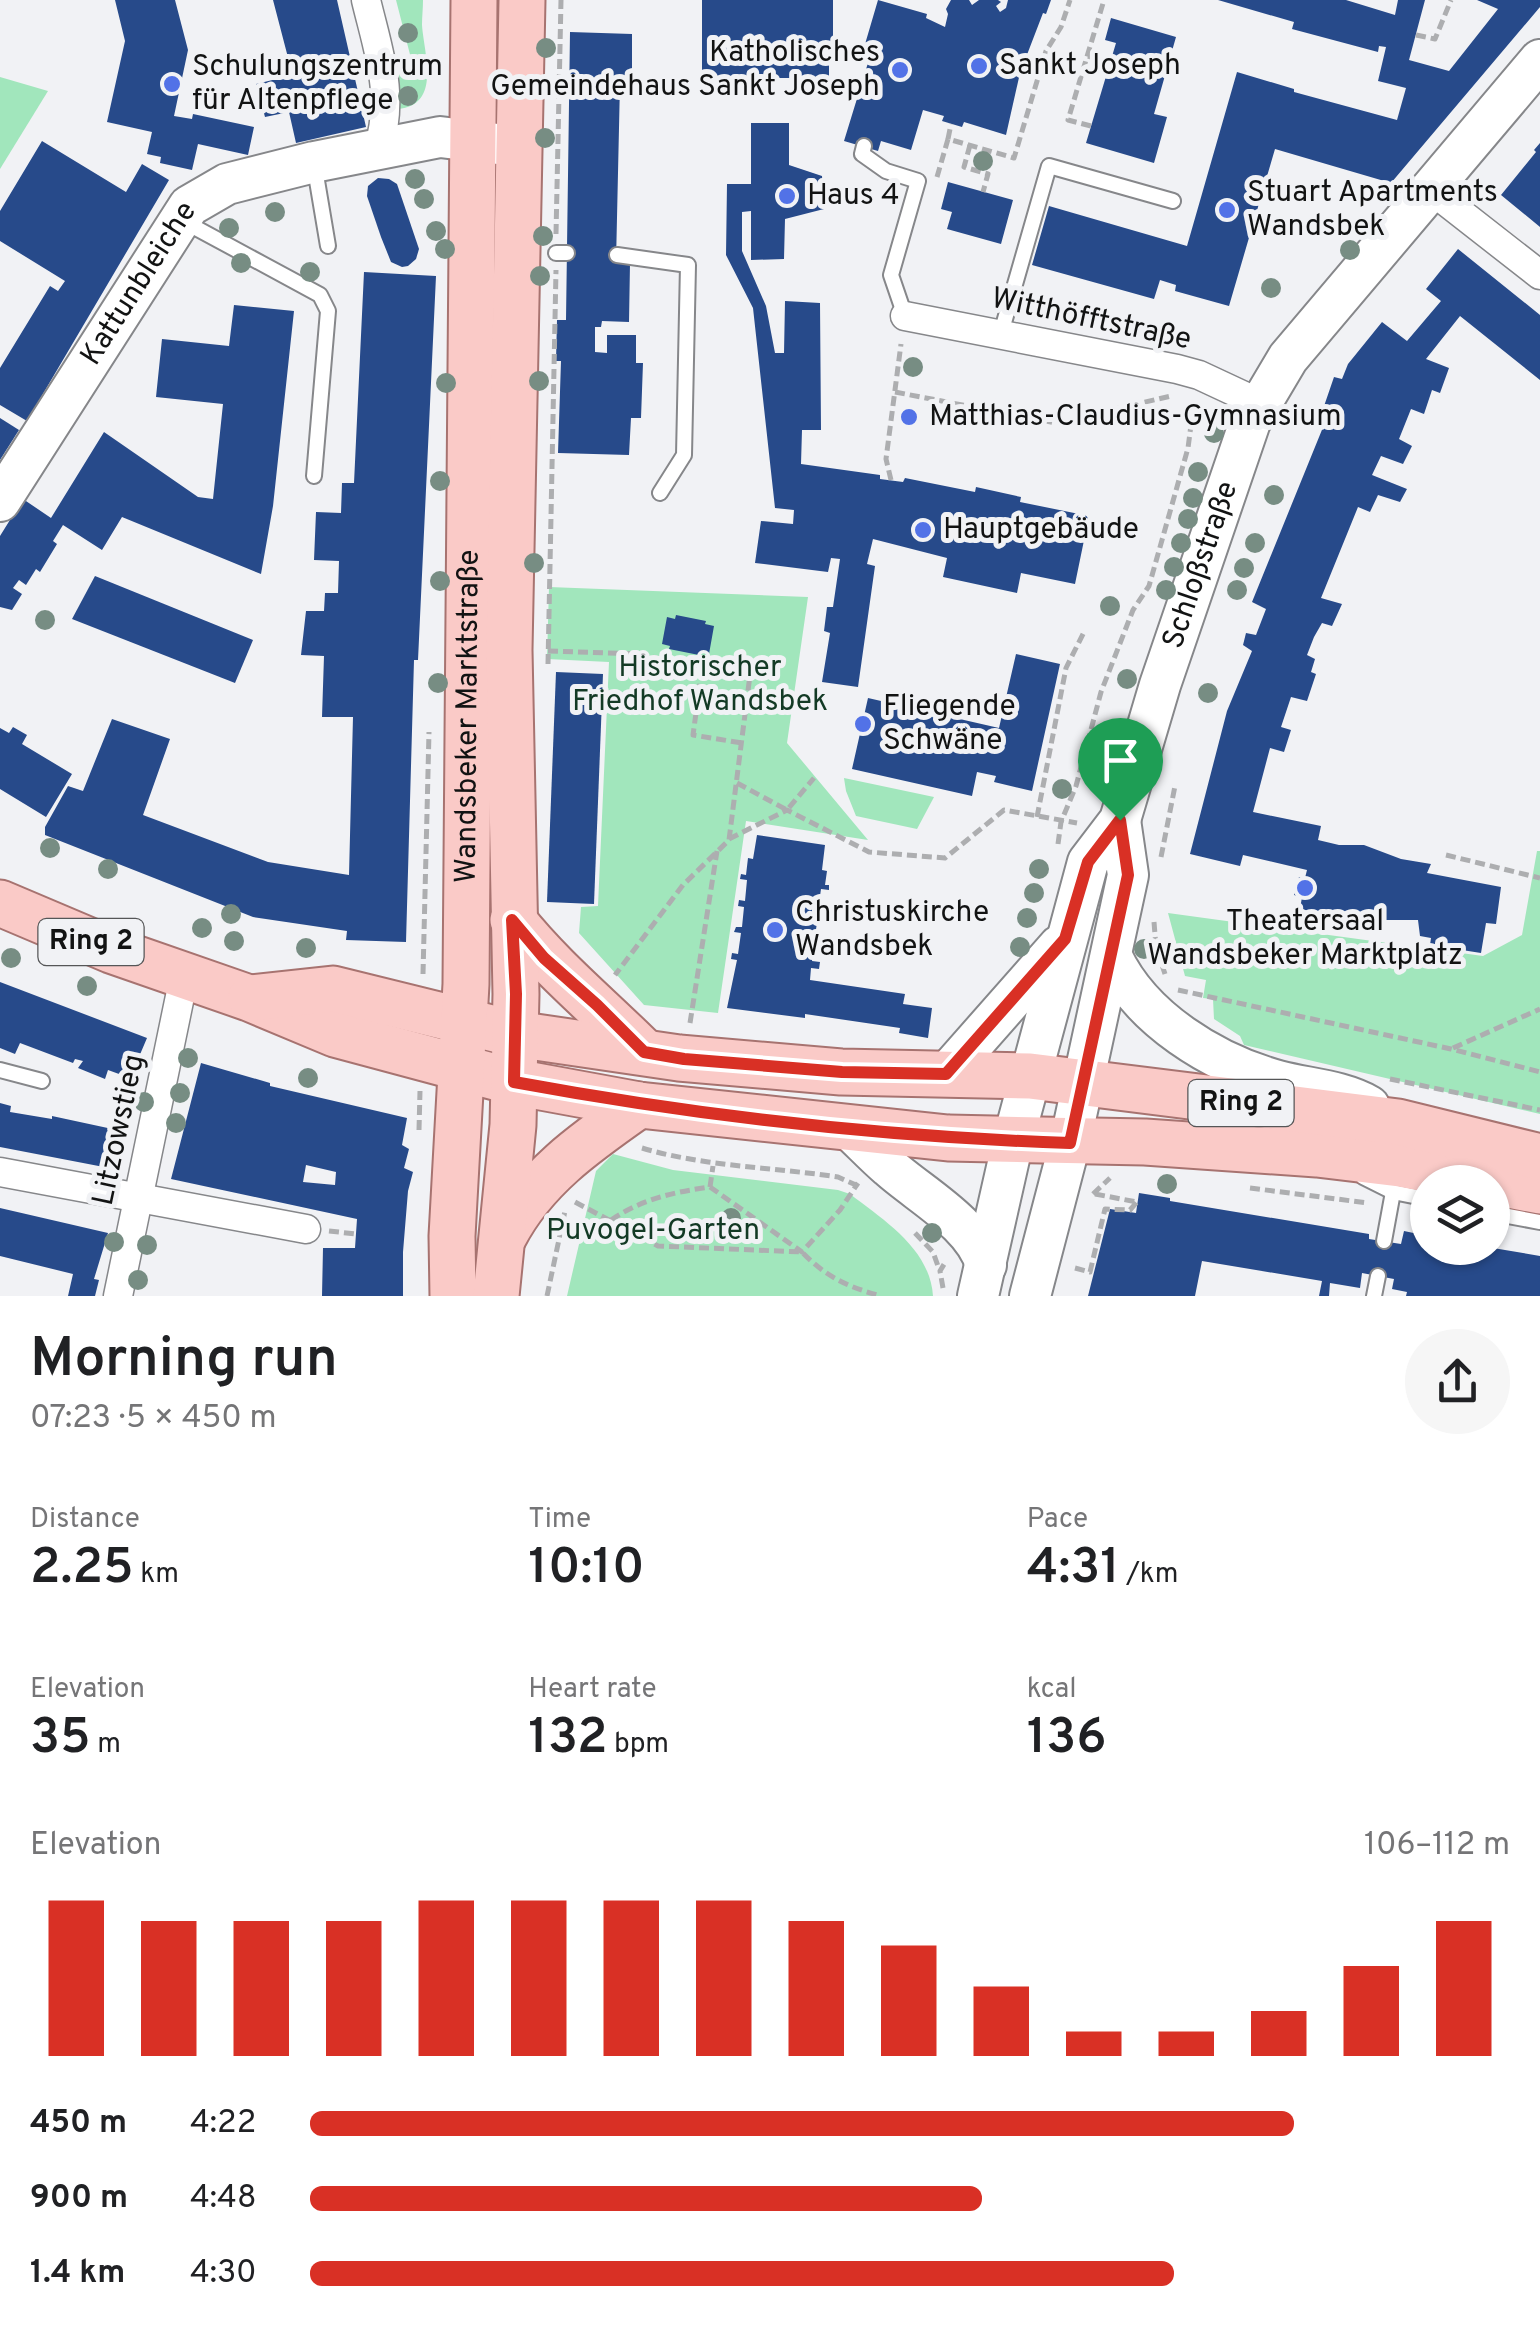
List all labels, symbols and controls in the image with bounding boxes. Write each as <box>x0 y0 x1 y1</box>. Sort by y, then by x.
place label: Katholisches Gemeindehaus Sankt Joseph <box>490 35 880 106</box>
place label: Sankt Joseph <box>999 48 1181 85</box>
place label: Schulungszentrum für Altenpflege <box>192 49 443 120</box>
marker: Sankt Joseph <box>968 55 990 77</box>
marker: Katholisches Gemeindehaus Sankt Joseph <box>889 59 911 81</box>
marker: Schulungszentrum für Altenpflege <box>161 73 183 95</box>
place label: Stuart Apartments Wandsbek <box>1247 175 1498 246</box>
place label: Haus 4 <box>807 178 900 215</box>
marker: Haus 4 <box>776 185 798 207</box>
street label: Kattunbleiche <box>73 195 205 373</box>
marker: Stuart Apartments Wandsbek <box>1216 199 1238 221</box>
street label: Witthöfftstraße <box>988 281 1194 359</box>
place label: Matthias-Claudius-Gymnasium <box>929 399 1342 436</box>
marker: Matthias-Claudius-Gymnasium <box>898 406 920 428</box>
street label: Schloßstraße <box>1155 477 1247 654</box>
place label: Hauptgebäude <box>943 512 1139 549</box>
marker: Hauptgebäude <box>912 519 934 541</box>
street label: Wandsbeker Marktstraße <box>448 549 488 883</box>
park label: Historischer Friedhof Wandsbek <box>572 650 828 721</box>
place label: Fliegende Schwäne <box>883 689 1016 760</box>
marker: Fliegende Schwäne <box>852 713 874 735</box>
pin <box>1078 718 1163 821</box>
icon: arrive <box>1093 733 1148 788</box>
marker: Theatersaal Wandsbeker Marktplatz <box>1294 877 1316 899</box>
place label: Christuskirche Wandsbek <box>795 895 989 966</box>
place label: Theatersaal Wandsbeker Marktplatz <box>1147 904 1463 975</box>
road number: Ring 2 <box>38 919 144 965</box>
marker: Christuskirche Wandsbek <box>764 919 786 941</box>
street label: Litzowstieg <box>86 1051 154 1209</box>
road number: Ring 2 <box>1188 1080 1294 1126</box>
map controls <box>1410 1165 1510 1265</box>
button: layers <box>1410 1165 1510 1265</box>
park label: Puvogel-Garten <box>546 1213 760 1250</box>
text: Morning run <box>30 1326 338 1396</box>
button: share <box>1405 1329 1510 1434</box>
text: 07:23 · 5 × 450 m <box>30 1399 277 1439</box>
text: Distance <box>30 1502 140 1538</box>
text: Time <box>528 1502 591 1538</box>
text: Pace <box>1027 1502 1088 1538</box>
text: 2.25 <box>30 1538 134 1601</box>
text: 10:10 <box>528 1538 645 1601</box>
text: 4:31 <box>1027 1538 1120 1601</box>
text: km <box>134 1557 179 1593</box>
text: /km <box>1120 1557 1179 1593</box>
text: Elevation <box>30 1672 145 1708</box>
text: Heart rate <box>528 1672 656 1708</box>
text: kcal <box>1027 1672 1076 1708</box>
text: 35 <box>30 1708 91 1771</box>
text: 132 <box>528 1708 607 1771</box>
text: 136 <box>1027 1708 1107 1771</box>
text: m <box>91 1727 121 1763</box>
text: bpm <box>607 1727 669 1763</box>
text: Elevation <box>30 1826 162 1866</box>
text: 106–112 m <box>1364 1826 1510 1866</box>
text: 450 m <box>30 2104 127 2144</box>
text: 4:22 <box>190 2104 256 2144</box>
text: 900 m <box>30 2179 128 2219</box>
text: 4:48 <box>190 2179 257 2219</box>
text: 1.4 km <box>30 2254 125 2294</box>
text: 4:30 <box>190 2254 257 2294</box>

